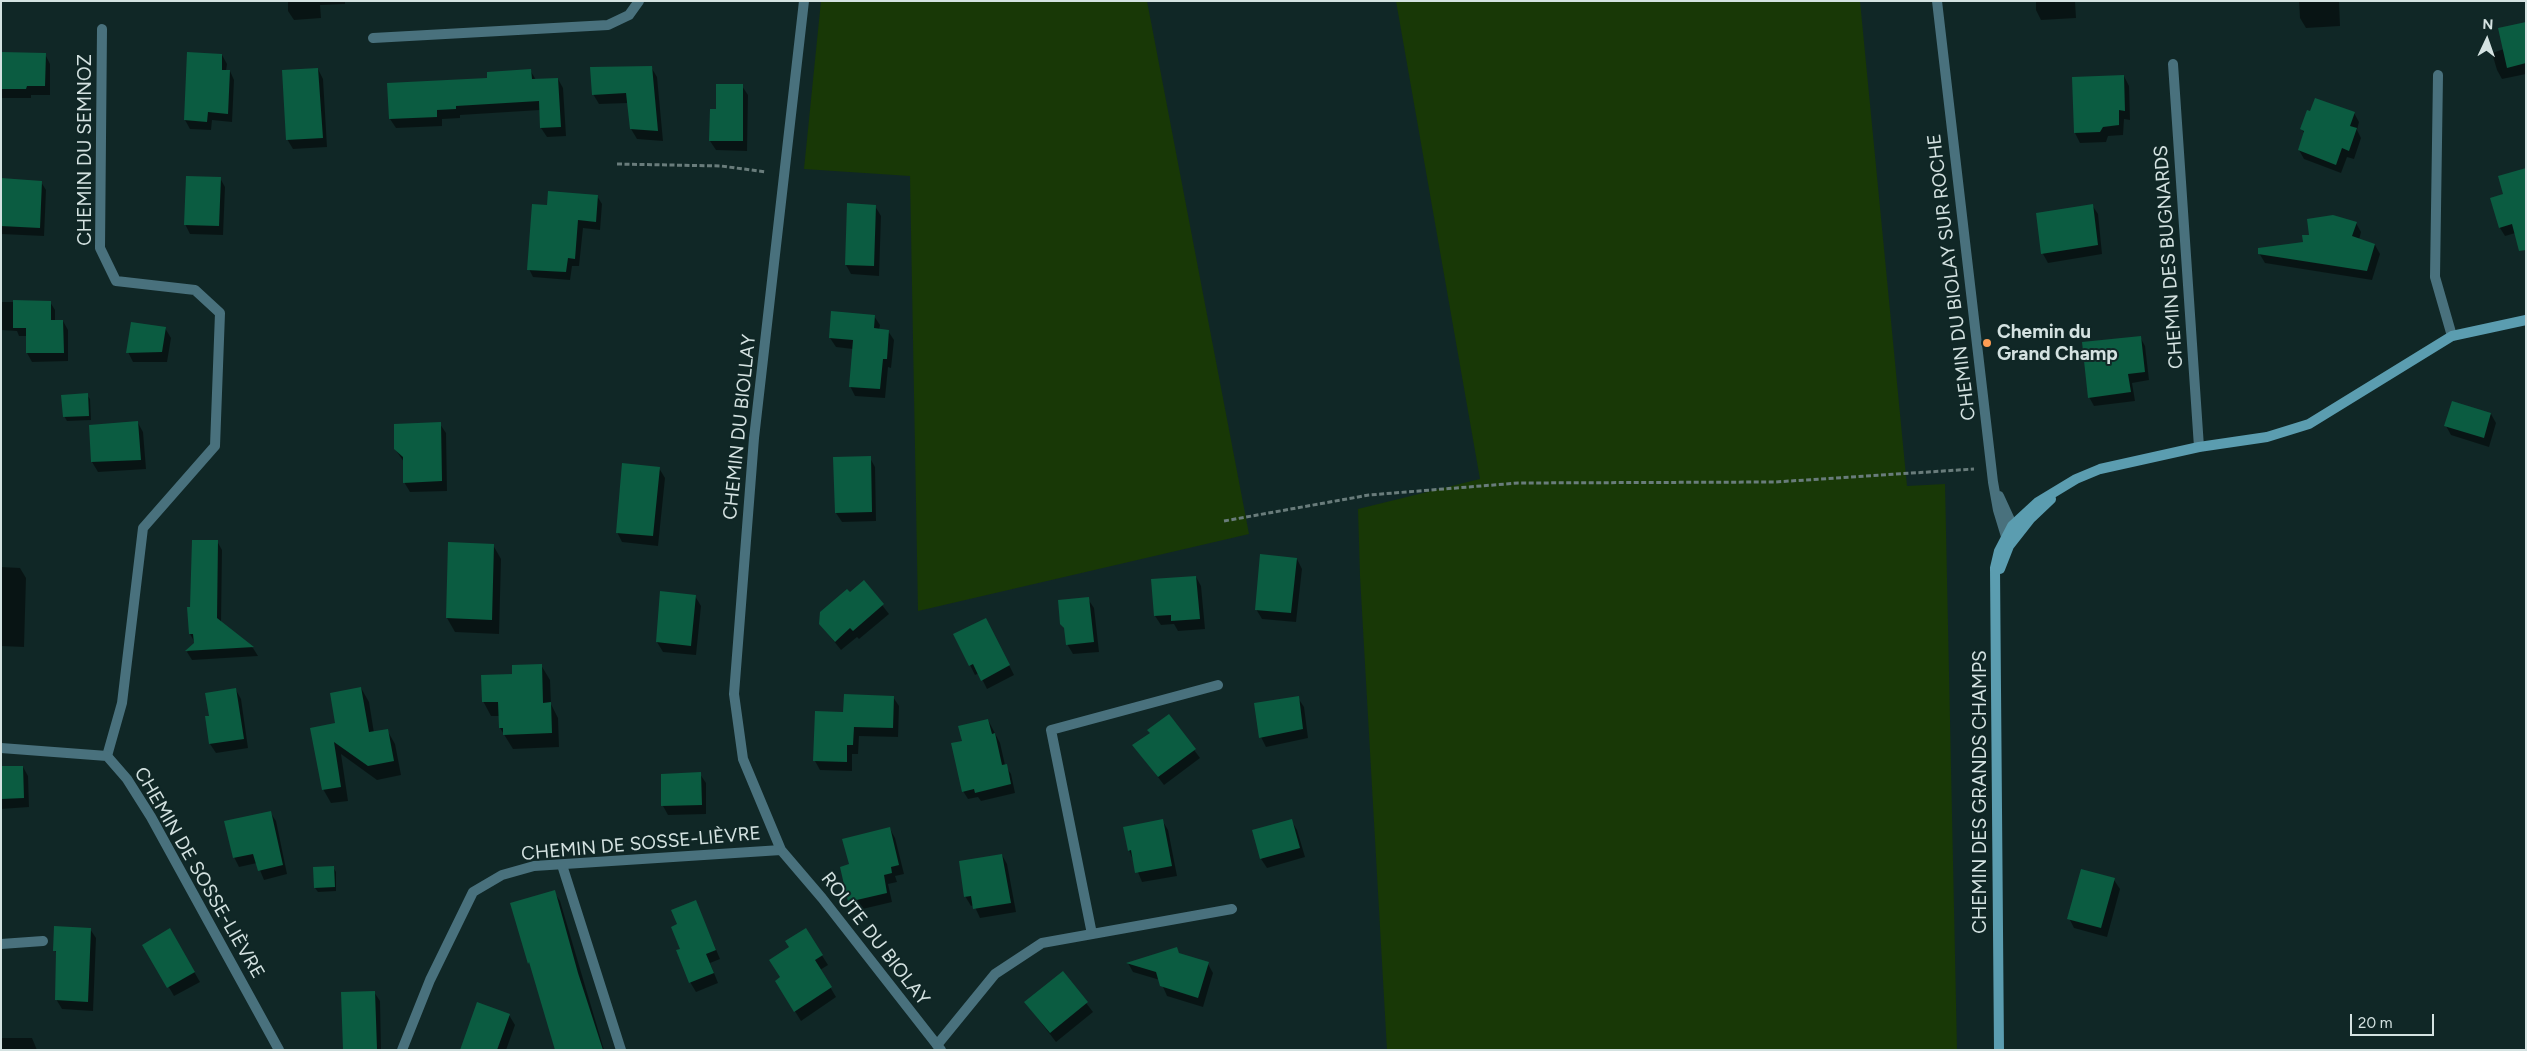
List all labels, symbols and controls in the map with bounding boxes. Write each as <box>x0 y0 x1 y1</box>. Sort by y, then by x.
north arrow <box>2462 15 2512 65</box>
text: N <box>2482 16 2494 33</box>
street label: CHEMIN DU SEMNOZ <box>74 54 96 246</box>
street label: CHEMIN DU BIOLAY SUR ROCHE <box>1923 132 1981 422</box>
street label: CHEMIN DES BUGNARDS <box>2150 144 2188 370</box>
place label: Chemin du Grand Champ <box>1997 321 2118 365</box>
street label: CHEMIN DU BIOLLAY <box>719 333 761 521</box>
marker: Chemin du Grand Champ <box>1981 337 1993 349</box>
street label: CHEMIN DES GRANDS CHAMPS <box>1969 650 1991 934</box>
street label: CHEMIN DE SOSSE-LIÈVRE <box>129 763 269 983</box>
street label: CHEMIN DE SOSSE-LIÈVRE <box>520 822 762 866</box>
street label: ROUTE DU BIOLAY <box>816 868 934 1010</box>
scale bar <box>2352 1004 2436 1036</box>
text: 20 m <box>2358 1014 2392 1032</box>

